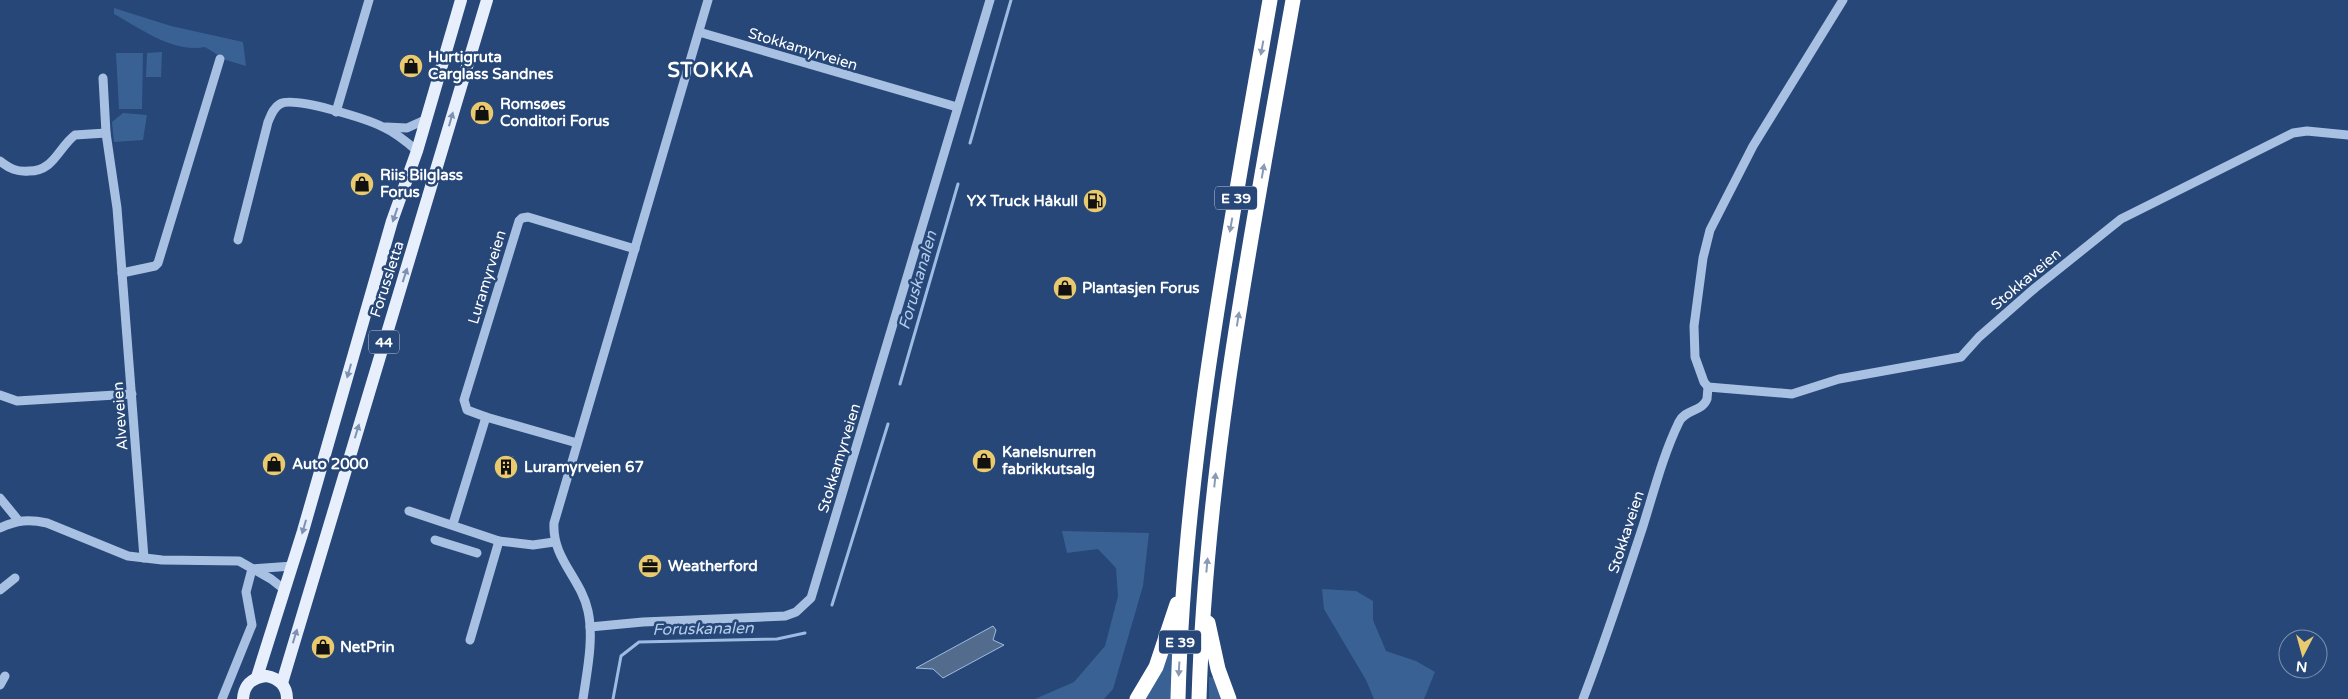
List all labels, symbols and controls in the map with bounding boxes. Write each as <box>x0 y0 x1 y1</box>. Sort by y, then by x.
street label: Stokkamyrveien <box>746 24 860 74</box>
one-way arrow <box>1257 40 1265 56</box>
place label: Hurtigruta Carglass Sandnes <box>428 48 553 84</box>
shop icon: Hurtigruta Carglass Sandnes <box>398 53 424 79</box>
district label: STOKKA <box>668 59 754 83</box>
place label: Romsøes Conditori Forus <box>500 95 610 130</box>
shop icon: Romsøes Conditori Forus <box>469 100 495 126</box>
one-way arrow <box>448 112 456 127</box>
one-way arrow <box>1259 163 1267 179</box>
place label: Riis Bilglass Forus <box>380 166 463 201</box>
shop icon: Riis Bilglass Forus <box>349 171 375 197</box>
road number: E 39 <box>1215 187 1257 210</box>
fuel station icon: YX Truck Håkull <box>1082 188 1108 214</box>
place label: YX Truck Håkull <box>967 192 1078 210</box>
one-way arrow <box>390 208 398 223</box>
one-way arrow <box>1227 218 1235 234</box>
street label: Luramyrveien <box>464 228 510 326</box>
water label: Foruskanalen <box>894 228 942 332</box>
street label: Forussletta <box>366 239 408 319</box>
street label: Stokkaveien <box>1987 245 2065 313</box>
one-way arrow <box>401 267 409 282</box>
shop icon: Plantasjen Forus <box>1052 275 1078 301</box>
place label: Plantasjen Forus <box>1082 279 1200 298</box>
one-way arrow <box>1234 311 1242 327</box>
road number: 44 <box>369 331 399 354</box>
one-way arrow <box>345 364 353 379</box>
street label: Alveveien <box>109 381 131 451</box>
street label: Stokkamyrveien <box>814 401 864 515</box>
one-way arrow <box>354 423 362 438</box>
place label: Kanelsnurren fabrikkutsalg <box>1001 443 1096 479</box>
shop icon: Kanelsnurren fabrikkutsalg <box>971 448 997 474</box>
shop icon: Auto 2000 <box>261 451 287 477</box>
building icon: Luramyrveien 67 <box>493 454 519 480</box>
place label: Auto 2000 <box>292 455 369 473</box>
place label: Luramyrveien 67 <box>524 458 644 477</box>
one-way arrow <box>1211 472 1219 488</box>
street label: Stokkaveien <box>1604 488 1648 576</box>
one-way arrow <box>300 520 308 535</box>
office icon: Weatherford <box>637 553 663 579</box>
place label: Weatherford <box>668 557 758 575</box>
one-way arrow <box>1203 557 1211 573</box>
water label: Foruskanalen <box>652 618 755 640</box>
one-way arrow <box>291 629 299 644</box>
north arrow <box>2278 629 2328 679</box>
road number: E 39 <box>1159 630 1201 654</box>
shop icon: NetPrin <box>310 634 336 660</box>
place label: NetPrin <box>340 638 395 656</box>
text: N <box>2295 657 2308 675</box>
one-way arrow <box>1174 661 1182 677</box>

